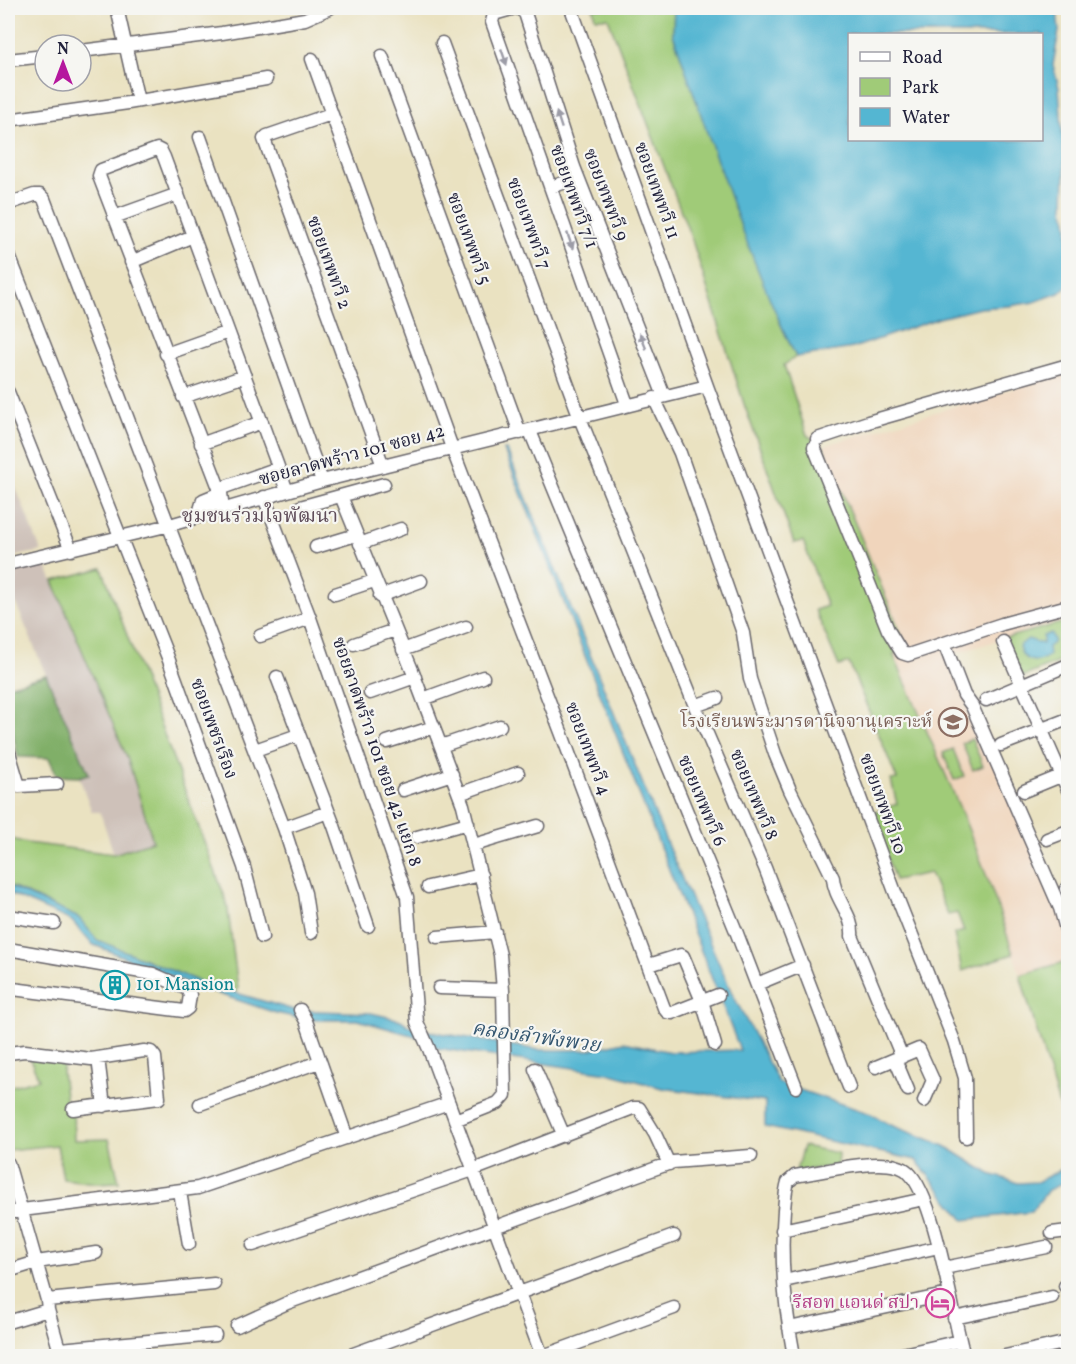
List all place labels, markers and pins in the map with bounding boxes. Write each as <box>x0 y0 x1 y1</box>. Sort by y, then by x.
school or university icon: โรงเรียนพระมารดานิจจานุเคราะห์ <box>937 706 969 738</box>
place label: โรงเรียนพระมารดานิจจานุเคราะห์ <box>680 708 932 735</box>
building icon: 101 Mansion <box>99 969 131 1001</box>
place label: 101 Mansion <box>136 973 235 998</box>
hotel icon: รีสอท แอนด่ สปา <box>924 1287 956 1319</box>
place label: รีสอท แอนด่ สปา <box>793 1291 919 1316</box>

